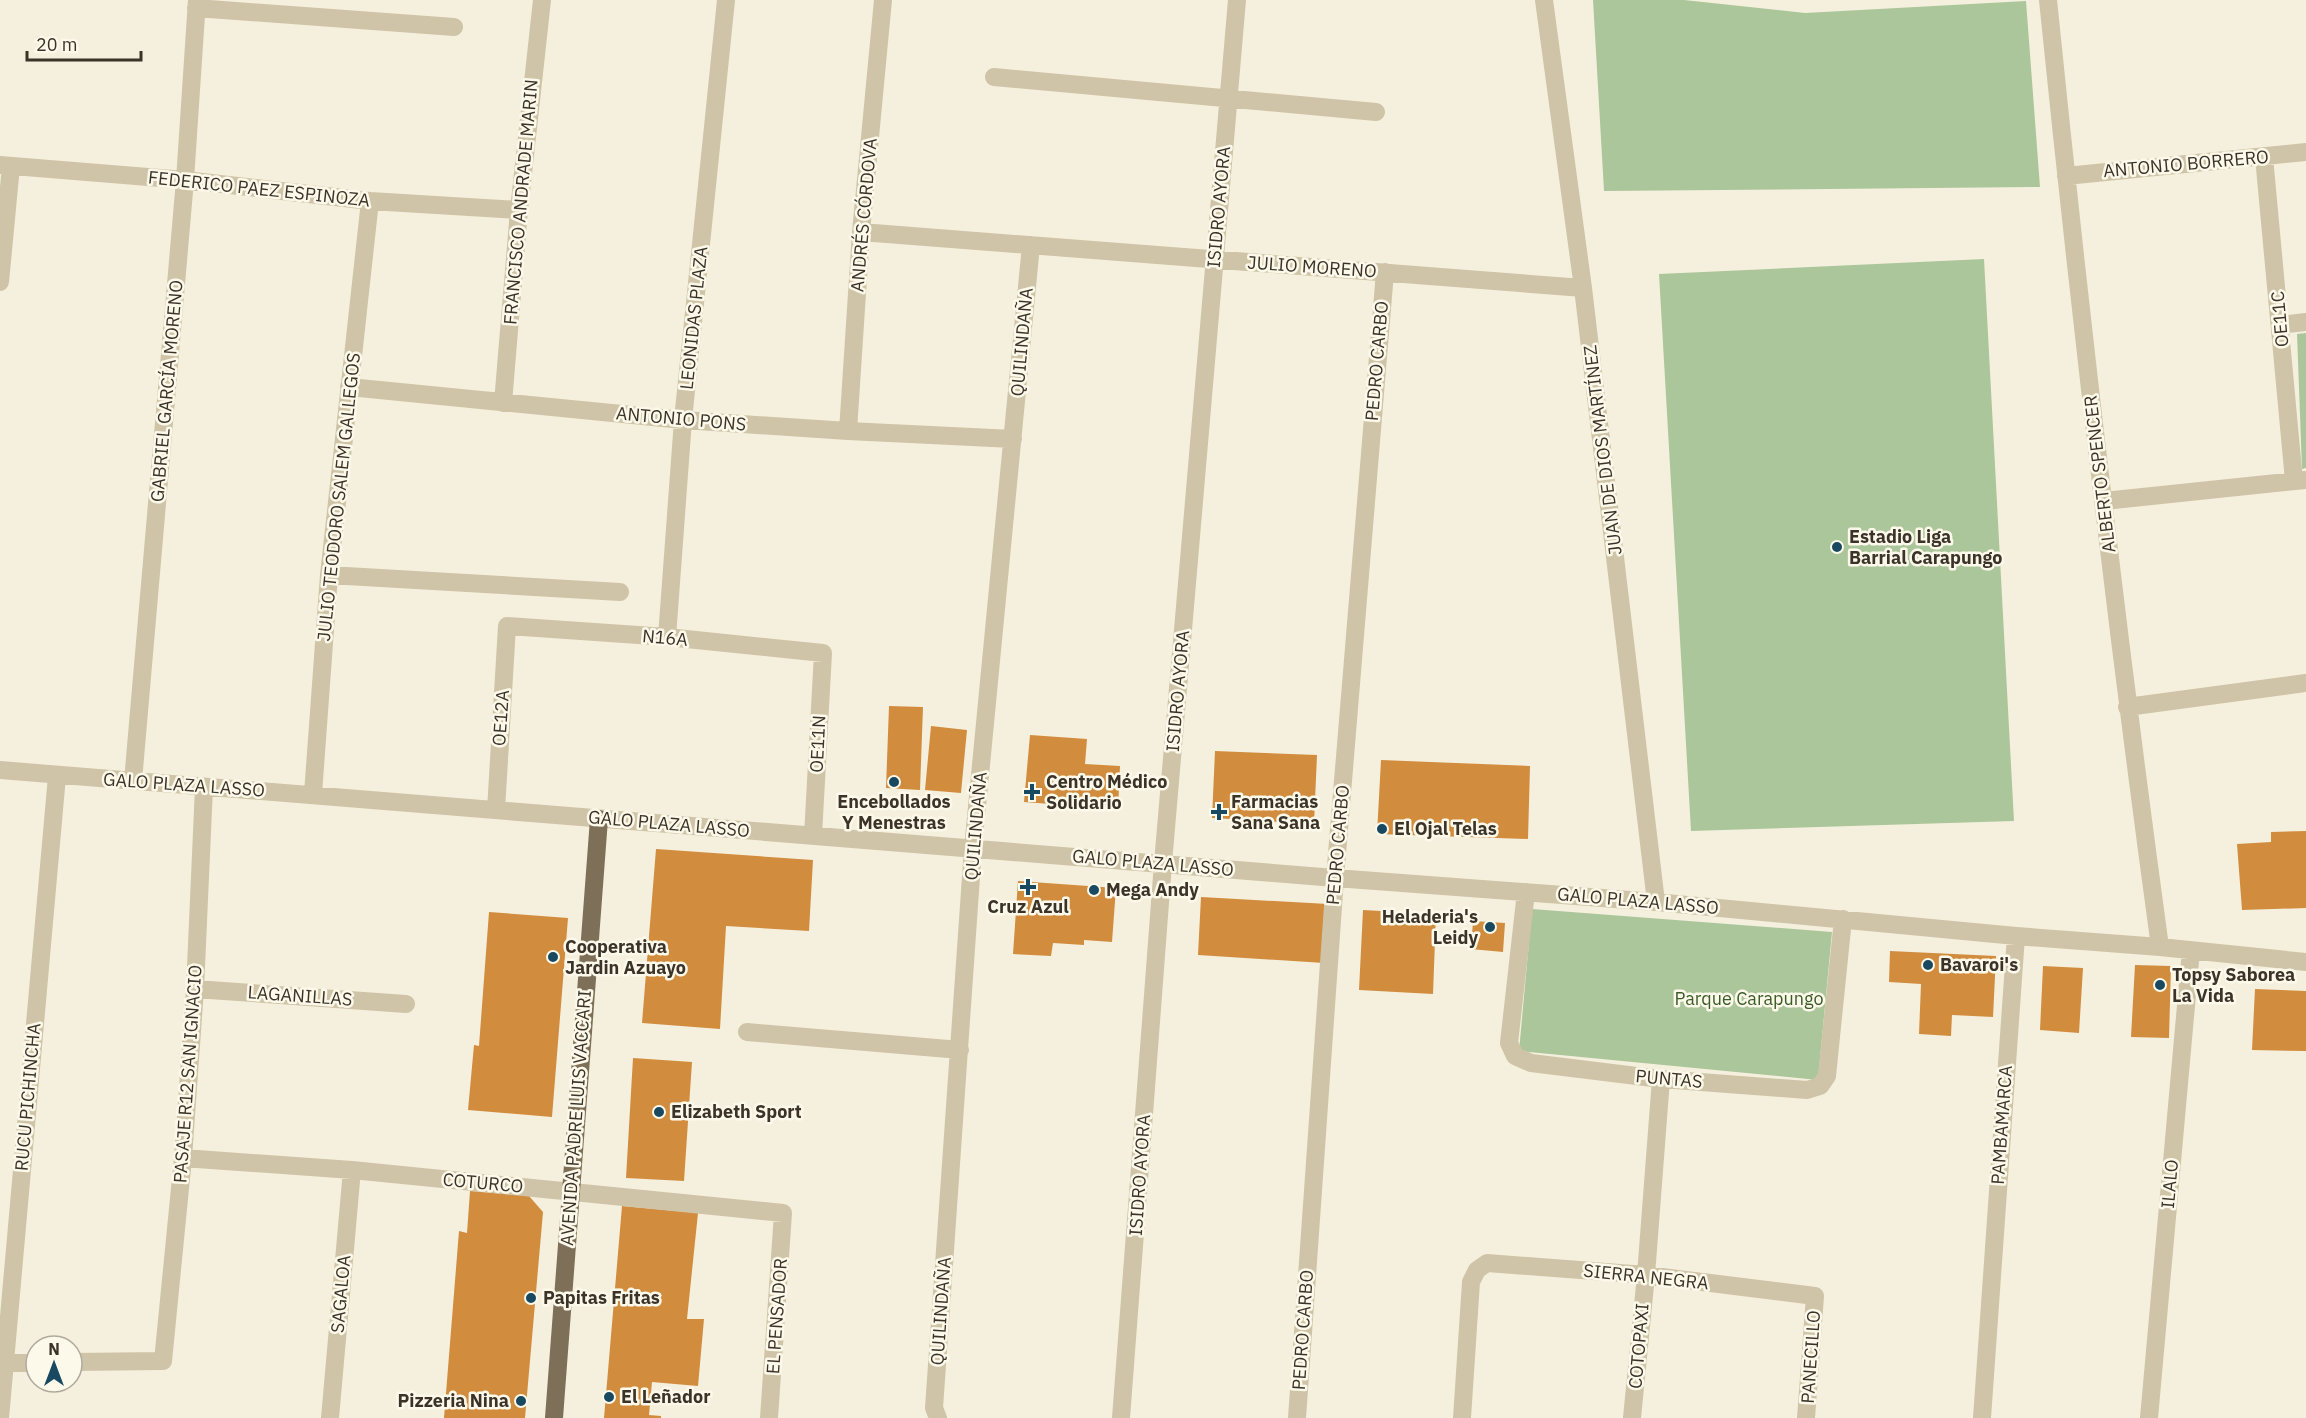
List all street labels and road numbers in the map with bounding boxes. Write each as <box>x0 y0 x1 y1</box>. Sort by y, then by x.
street label: FRANCISCO ANDRADE MARIN <box>498 78 543 326</box>
street label: ANDRÉS CÓRDOVA <box>845 136 882 293</box>
street label: ISIDRO AYORA <box>1202 145 1235 269</box>
street label: ANTONIO BORRERO <box>2102 145 2270 182</box>
street label: FEDERICO PAEZ ESPINOZA <box>147 165 372 212</box>
street label: LEONIDAS PLAZA <box>675 245 713 391</box>
street label: JULIO MORENO <box>1247 251 1377 282</box>
street label: GABRIEL GARCÍA MORENO <box>145 279 188 503</box>
street label: QUILINDAÑA <box>1005 286 1038 397</box>
street label: OE11C <box>2266 290 2293 348</box>
street label: PEDRO CARBO <box>1360 300 1393 422</box>
street label: JUAN DE DIOS MARTÍNEZ <box>1578 344 1627 556</box>
street label: JULIO TEODORO SALEM GALLEGOS <box>312 352 365 642</box>
street label: ALBERTO SPENCER <box>2078 394 2121 554</box>
street label: ANTONIO PONS <box>615 401 747 436</box>
street label: N16A <box>641 624 689 651</box>
street label: ISIDRO AYORA <box>1161 629 1194 753</box>
street label: OE12A <box>487 689 514 747</box>
street label: OE11N <box>805 715 830 773</box>
street label: GALO PLAZA LASSO <box>102 767 266 802</box>
street label: QUILINDAÑA <box>959 770 992 881</box>
street label: PEDRO CARBO <box>1321 784 1354 906</box>
street label: GALO PLAZA LASSO <box>587 805 751 842</box>
street label: GALO PLAZA LASSO <box>1071 844 1235 881</box>
street label: GALO PLAZA LASSO <box>1556 882 1720 919</box>
street label: PASAJE R12 SAN IGNACIO <box>168 964 207 1184</box>
street label: LAGANILLAS <box>247 980 353 1011</box>
street label: AVENIDA PADRE LUIS VACCARI <box>555 989 596 1247</box>
street label: RUCU PICHINCHA <box>10 1022 45 1172</box>
street label: PUNTAS <box>1635 1064 1703 1093</box>
street label: PAMBAMARCA <box>1986 1064 2017 1185</box>
street label: ISIDRO AYORA <box>1124 1113 1155 1237</box>
street label: ILALO <box>2156 1158 2183 1210</box>
street label: COTURCO <box>442 1168 524 1197</box>
street label: SAGALOA <box>326 1254 355 1334</box>
street label: QUILINDAÑA <box>925 1255 956 1366</box>
street label: EL PENSADOR <box>761 1257 792 1375</box>
street label: SIERRA NEGRA <box>1582 1258 1710 1295</box>
street label: PEDRO CARBO <box>1287 1269 1318 1391</box>
street label: COTOPAXI <box>1623 1302 1654 1390</box>
street label: PANECILLO <box>1796 1310 1825 1404</box>

